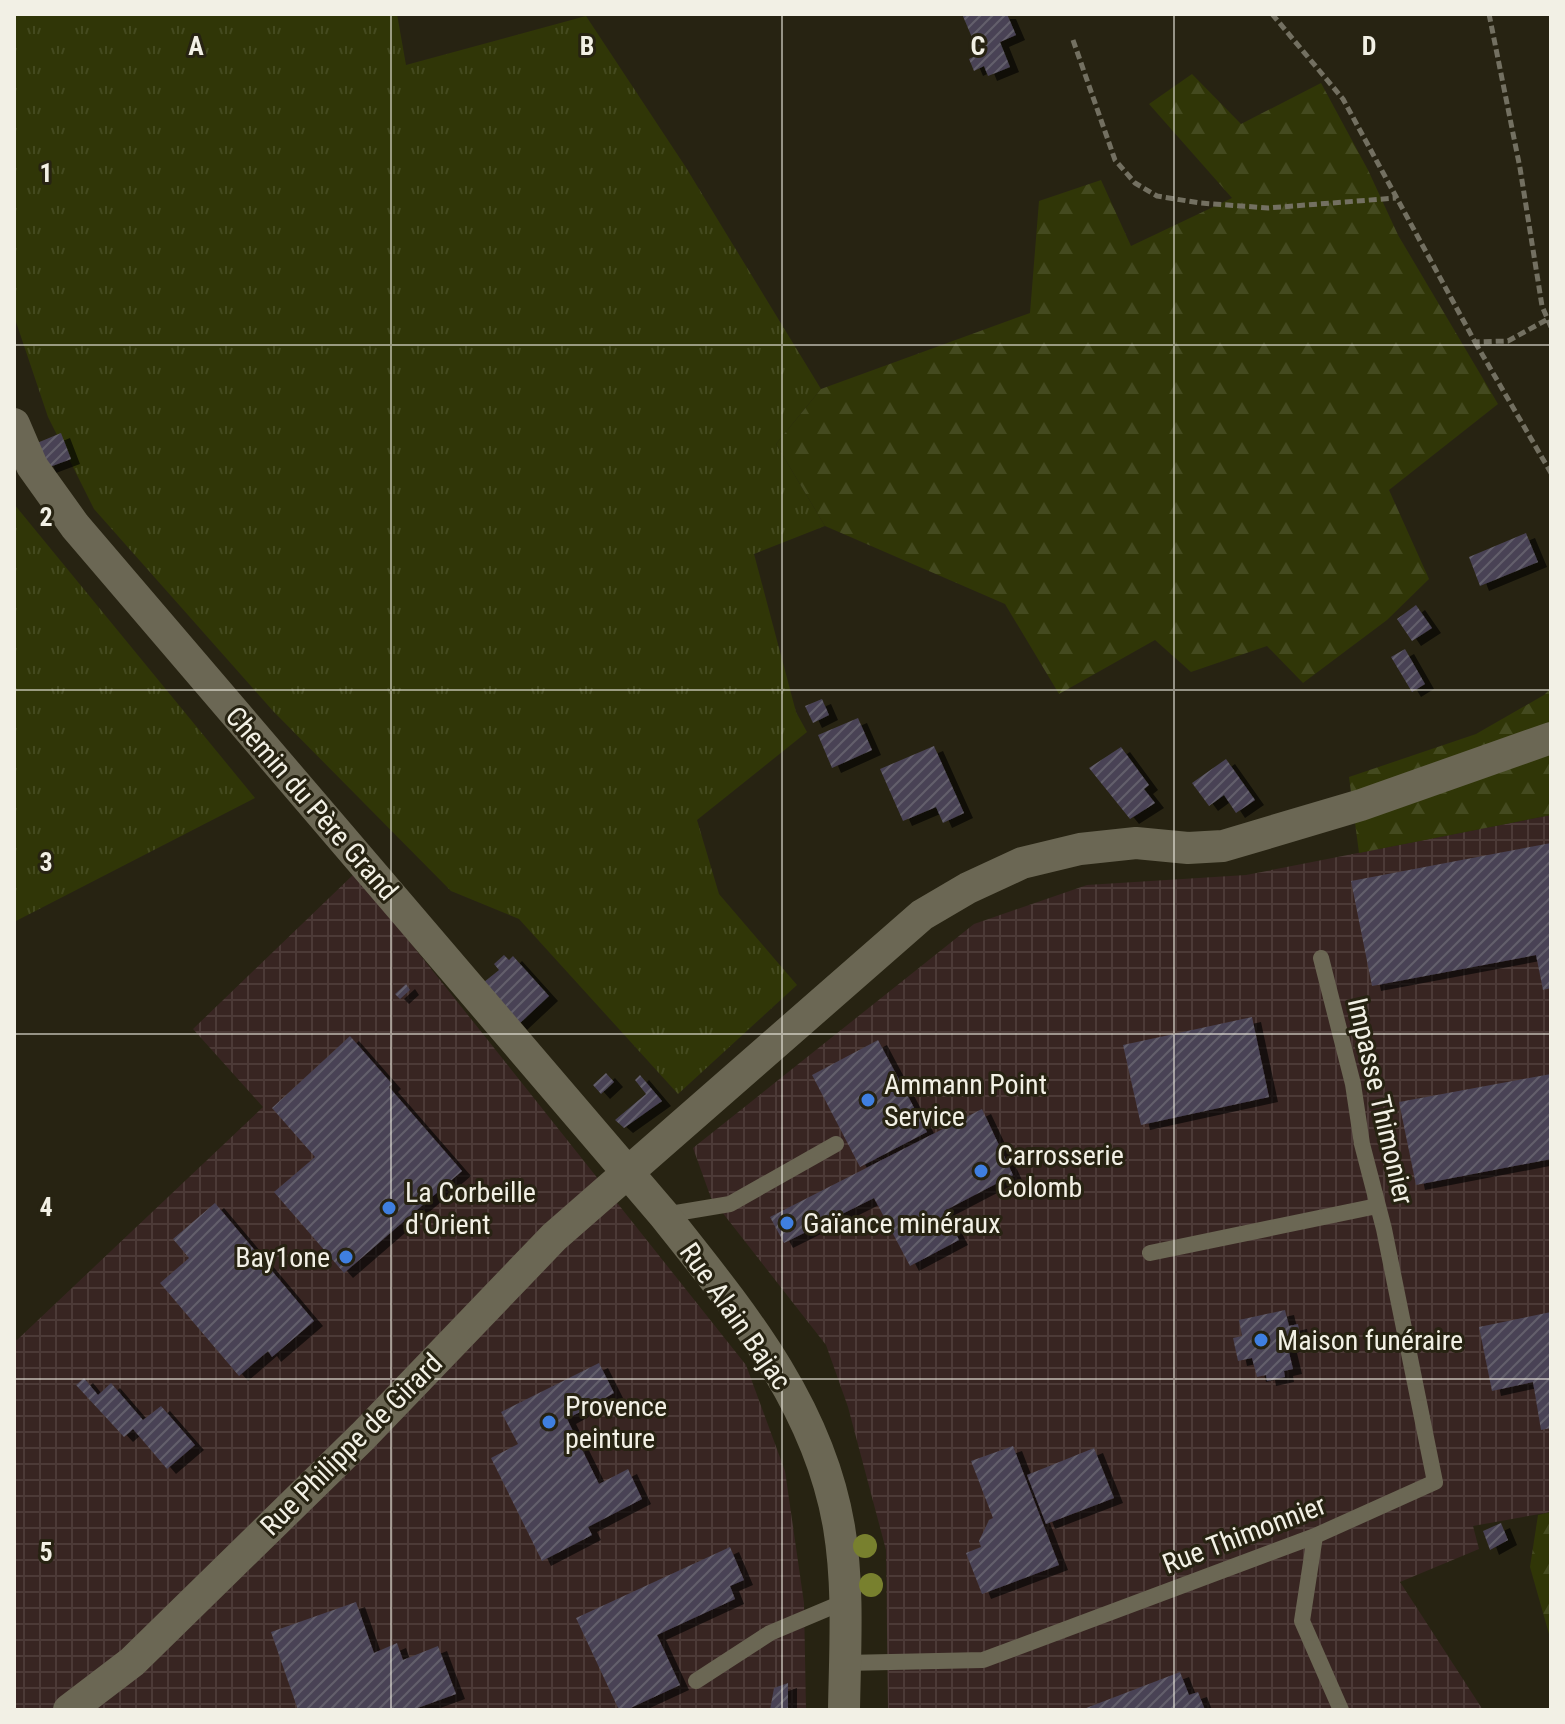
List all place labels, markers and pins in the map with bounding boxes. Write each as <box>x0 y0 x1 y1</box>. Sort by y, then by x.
place label: Ammann Point Service <box>884 1068 1047 1133</box>
marker: Ammann Point Service <box>859 1091 877 1109</box>
place label: Carrosserie Colomb <box>997 1139 1124 1204</box>
marker: Carrosserie Colomb <box>972 1162 990 1180</box>
place label: La Corbeille d'Orient <box>405 1176 536 1241</box>
marker: La Corbeille d'Orient <box>380 1199 398 1217</box>
place label: Gaïance minéraux <box>803 1207 1000 1240</box>
marker: Gaïance minéraux <box>778 1214 796 1232</box>
place label: Bay1one <box>235 1241 330 1274</box>
marker: Bay1one <box>337 1248 355 1266</box>
place label: Maison funéraire <box>1277 1324 1463 1357</box>
marker: Maison funéraire <box>1252 1331 1270 1349</box>
place label: Provence peinture <box>565 1390 667 1455</box>
marker: Provence peinture <box>540 1413 558 1431</box>

